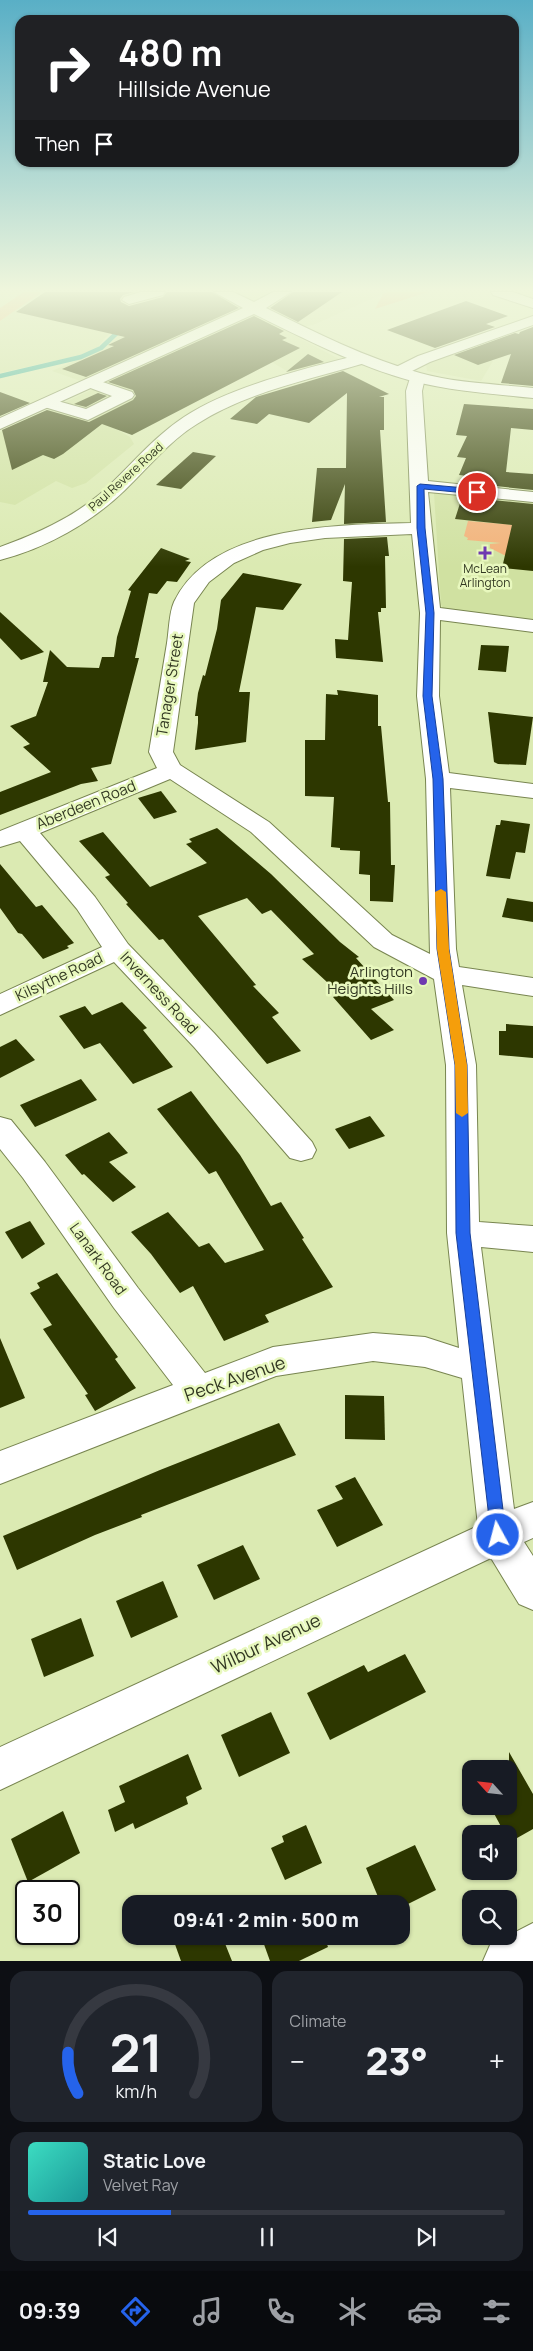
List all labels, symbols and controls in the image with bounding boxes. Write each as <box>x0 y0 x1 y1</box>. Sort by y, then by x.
text: 480 m <box>118 29 222 77</box>
icon: right <box>35 35 100 100</box>
text: Hillside Avenue <box>118 74 271 104</box>
icon: arrive <box>90 130 118 158</box>
text: Then <box>35 131 80 157</box>
street label: Paul Revere Road <box>85 438 167 515</box>
pin <box>456 471 498 513</box>
icon: arrive <box>463 478 491 506</box>
marker: McLean Arlington <box>478 546 492 560</box>
place label: McLean Arlington <box>460 560 510 591</box>
street label: Tanager Street <box>151 632 188 738</box>
street label: Aberdeen Road <box>33 775 139 834</box>
street label: Kilsythe Road <box>12 947 106 1006</box>
street label: Inverness Road <box>116 947 203 1039</box>
place label: Arlington Heights Hills <box>327 961 413 999</box>
marker: Arlington Heights Hills <box>417 975 429 987</box>
street label: Lanark Road <box>65 1218 132 1299</box>
street label: Peck Avenue <box>181 1350 288 1407</box>
position arrow <box>471 1508 523 1560</box>
street label: Wilbur Avenue <box>207 1607 324 1679</box>
north arrow <box>462 1760 518 1815</box>
map controls <box>462 1760 517 1945</box>
button: sound <box>462 1825 517 1880</box>
speed limit sign: 30 <box>15 1880 80 1945</box>
button: search <box>462 1890 517 1945</box>
text: 09:41 · 2 min · 500 m <box>173 1907 359 1933</box>
text: Climate <box>290 2010 346 2032</box>
text: 21 <box>109 2017 163 2088</box>
text: 23° <box>365 2034 428 2086</box>
text: − <box>290 2042 305 2080</box>
text: + <box>489 2042 505 2080</box>
text: km/h <box>115 2079 157 2103</box>
text: Static Love <box>103 2148 206 2174</box>
text: Velvet Ray <box>103 2174 179 2196</box>
icon: previous <box>94 2223 122 2251</box>
icon: pause <box>253 2223 281 2251</box>
icon: next <box>412 2223 440 2251</box>
icon: directions <box>118 2294 153 2329</box>
icon: music <box>190 2294 225 2329</box>
icon: phone <box>263 2294 298 2329</box>
icon: climate <box>335 2294 370 2329</box>
icon: car <box>407 2294 442 2329</box>
icon: filters <box>479 2294 514 2329</box>
text: 09:39 <box>19 2296 81 2326</box>

